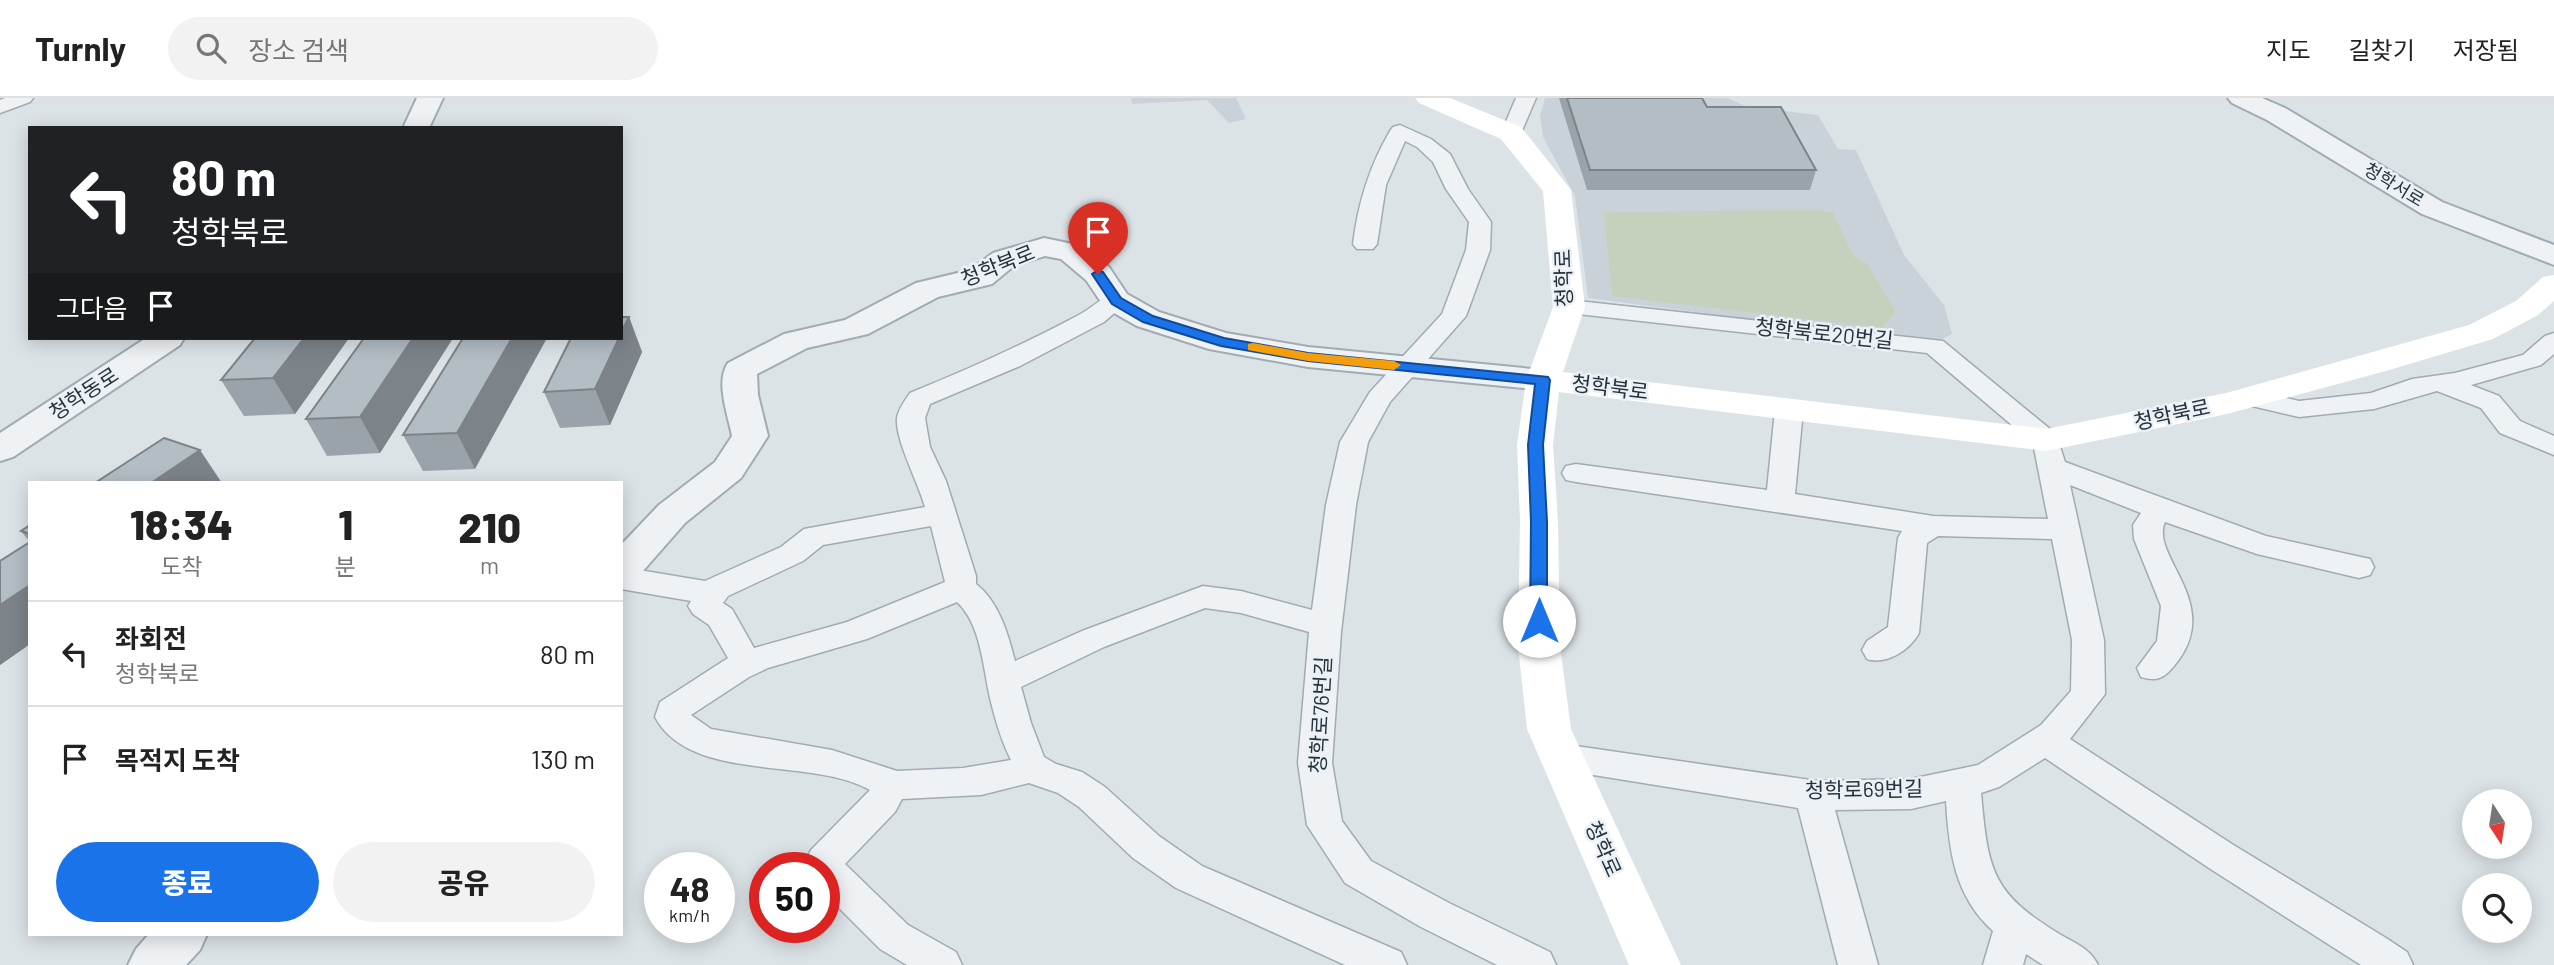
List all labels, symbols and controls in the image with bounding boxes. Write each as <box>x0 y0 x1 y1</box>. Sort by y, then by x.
search box <box>168 17 658 80</box>
text: Turnly <box>35 28 126 68</box>
icon: search <box>192 29 230 67</box>
text: 장소 검색 <box>248 34 349 65</box>
text: 지도 <box>2266 35 2311 64</box>
text: 길찾기 <box>2349 35 2415 64</box>
text: 저장됨 <box>2453 35 2519 64</box>
text: 80 m <box>171 147 276 206</box>
icon: left <box>56 154 147 245</box>
street label: 청학서로 <box>2360 158 2429 211</box>
pin <box>1068 202 1128 274</box>
text: 청학북로 <box>171 212 289 250</box>
icon: arrive <box>1079 213 1117 251</box>
street label: 청학북로 <box>957 239 1038 291</box>
street label: 청학로 <box>1549 249 1576 307</box>
icon: arrive <box>142 287 180 325</box>
text: 그다음 <box>56 292 128 323</box>
street label: 청학북로20번길 <box>1754 313 1895 352</box>
street label: 청학동로 <box>44 361 122 424</box>
street label: 청학북로 <box>1570 369 1650 404</box>
street label: 청학북로 <box>2131 393 2212 434</box>
text: 18:34 <box>130 498 233 548</box>
text: 1 <box>338 498 353 548</box>
text: 210 <box>458 501 521 551</box>
text: m <box>480 551 499 579</box>
text: 도착 <box>160 552 203 580</box>
text: 분 <box>335 552 356 580</box>
position arrow <box>1502 584 1576 658</box>
text: 좌회전 <box>115 622 187 653</box>
icon: left <box>56 635 94 673</box>
text: 80 m <box>540 638 595 669</box>
street label: 청학로76번길 <box>1304 656 1335 774</box>
text: 청학북로 <box>115 659 200 687</box>
icon: arrive <box>56 740 94 778</box>
text: 130 m <box>531 743 595 774</box>
text: 목적지 도착 <box>115 744 240 775</box>
street label: 청학로69번길 <box>1805 775 1923 802</box>
north arrow <box>2462 789 2532 859</box>
map controls <box>2462 789 2532 943</box>
street label: 청학로 <box>1581 817 1628 880</box>
button: 종료 <box>56 842 319 922</box>
button: 공유 <box>333 842 595 922</box>
speed limit sign: 50 <box>749 852 840 943</box>
text: 48 <box>669 867 710 909</box>
button: search <box>2462 873 2532 943</box>
text: km/h <box>669 904 710 926</box>

